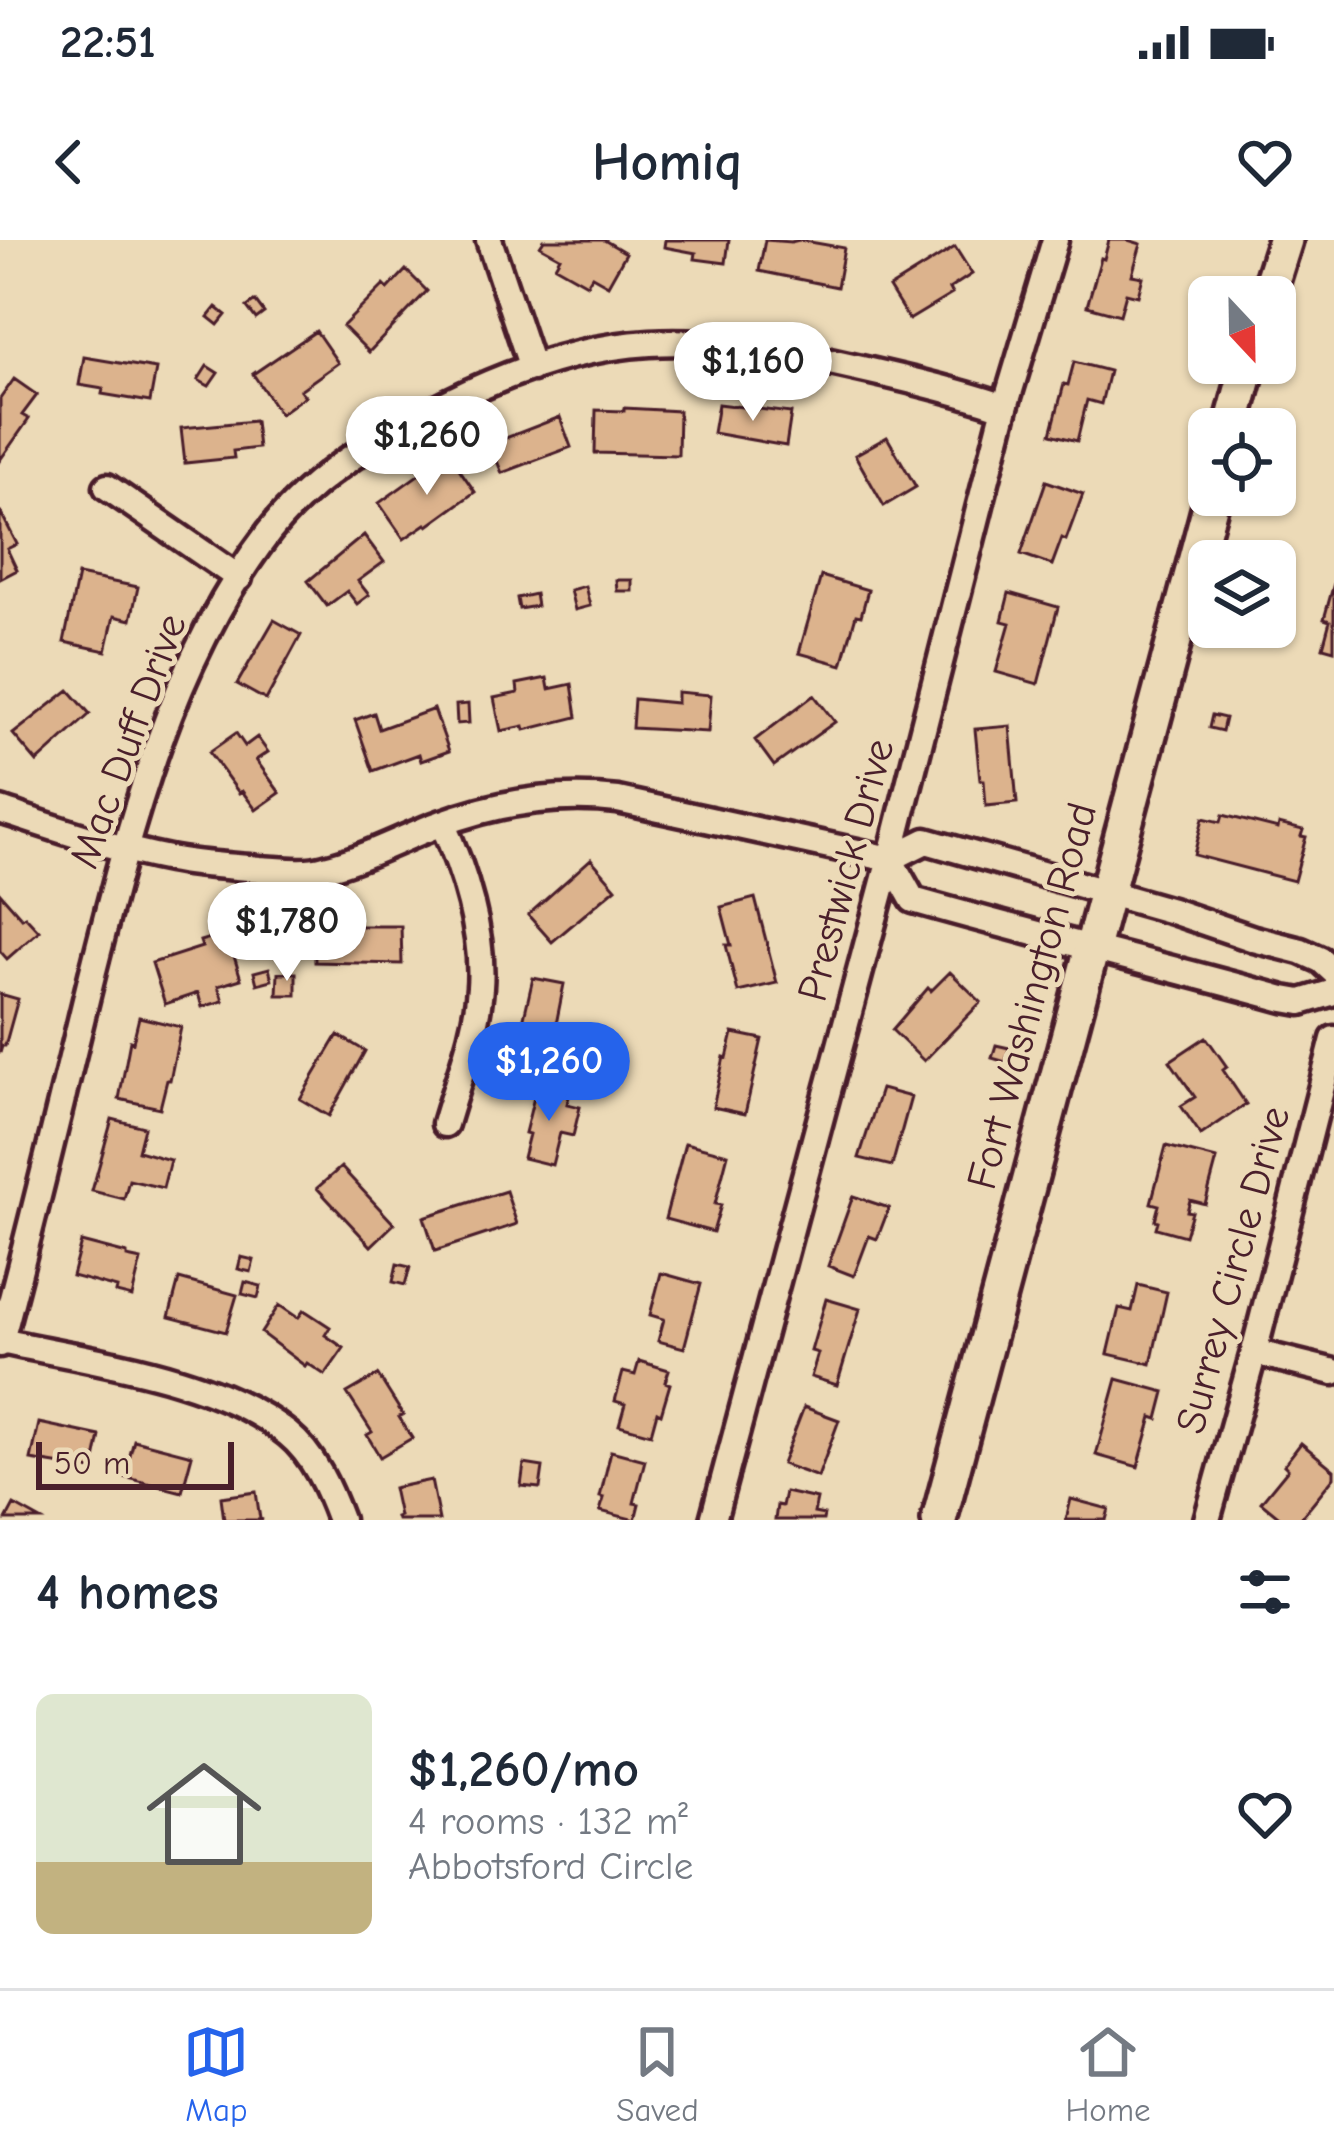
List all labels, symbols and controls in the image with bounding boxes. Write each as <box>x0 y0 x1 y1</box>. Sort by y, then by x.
text: 22:51 <box>60 16 156 68</box>
icon: back <box>36 129 102 195</box>
icon: heart <box>1232 129 1298 195</box>
text: Homiq <box>592 131 742 194</box>
north arrow <box>1188 276 1296 384</box>
map controls <box>1188 276 1296 648</box>
pin: $1,160 <box>655 322 851 424</box>
text: $1,160 <box>701 338 805 383</box>
pin: $1,260 <box>329 396 525 498</box>
button: locate <box>1188 408 1296 516</box>
text: $1,260 <box>373 412 481 457</box>
button: layers <box>1188 540 1296 648</box>
street label: Mac Duff Drive <box>59 607 197 875</box>
street label: Prestwick Drive <box>787 733 905 1007</box>
street label: Fort Washington Road <box>957 797 1107 1195</box>
pin: $1,780 <box>189 882 385 984</box>
text: $1,780 <box>235 898 339 943</box>
pin: $1,260 <box>451 1022 647 1124</box>
text: $1,260 <box>495 1038 603 1083</box>
street label: Surrey Circle Drive <box>1166 1101 1300 1439</box>
scale bar <box>36 1436 234 1489</box>
text: 50 m <box>54 1444 130 1482</box>
icon: filters <box>1232 1559 1298 1625</box>
text: 4 homes <box>36 1563 219 1622</box>
text: $1,260/mo <box>408 1740 639 1799</box>
icon: home <box>132 1742 276 1886</box>
icon: heart <box>1232 1781 1298 1847</box>
text: 4 rooms · 132 m² <box>408 1799 688 1844</box>
text: Abbotsford Circle <box>408 1844 693 1889</box>
tab: Map <box>183 2019 249 2129</box>
tab: Saved <box>616 2019 699 2129</box>
tab: Home <box>1065 2019 1151 2129</box>

